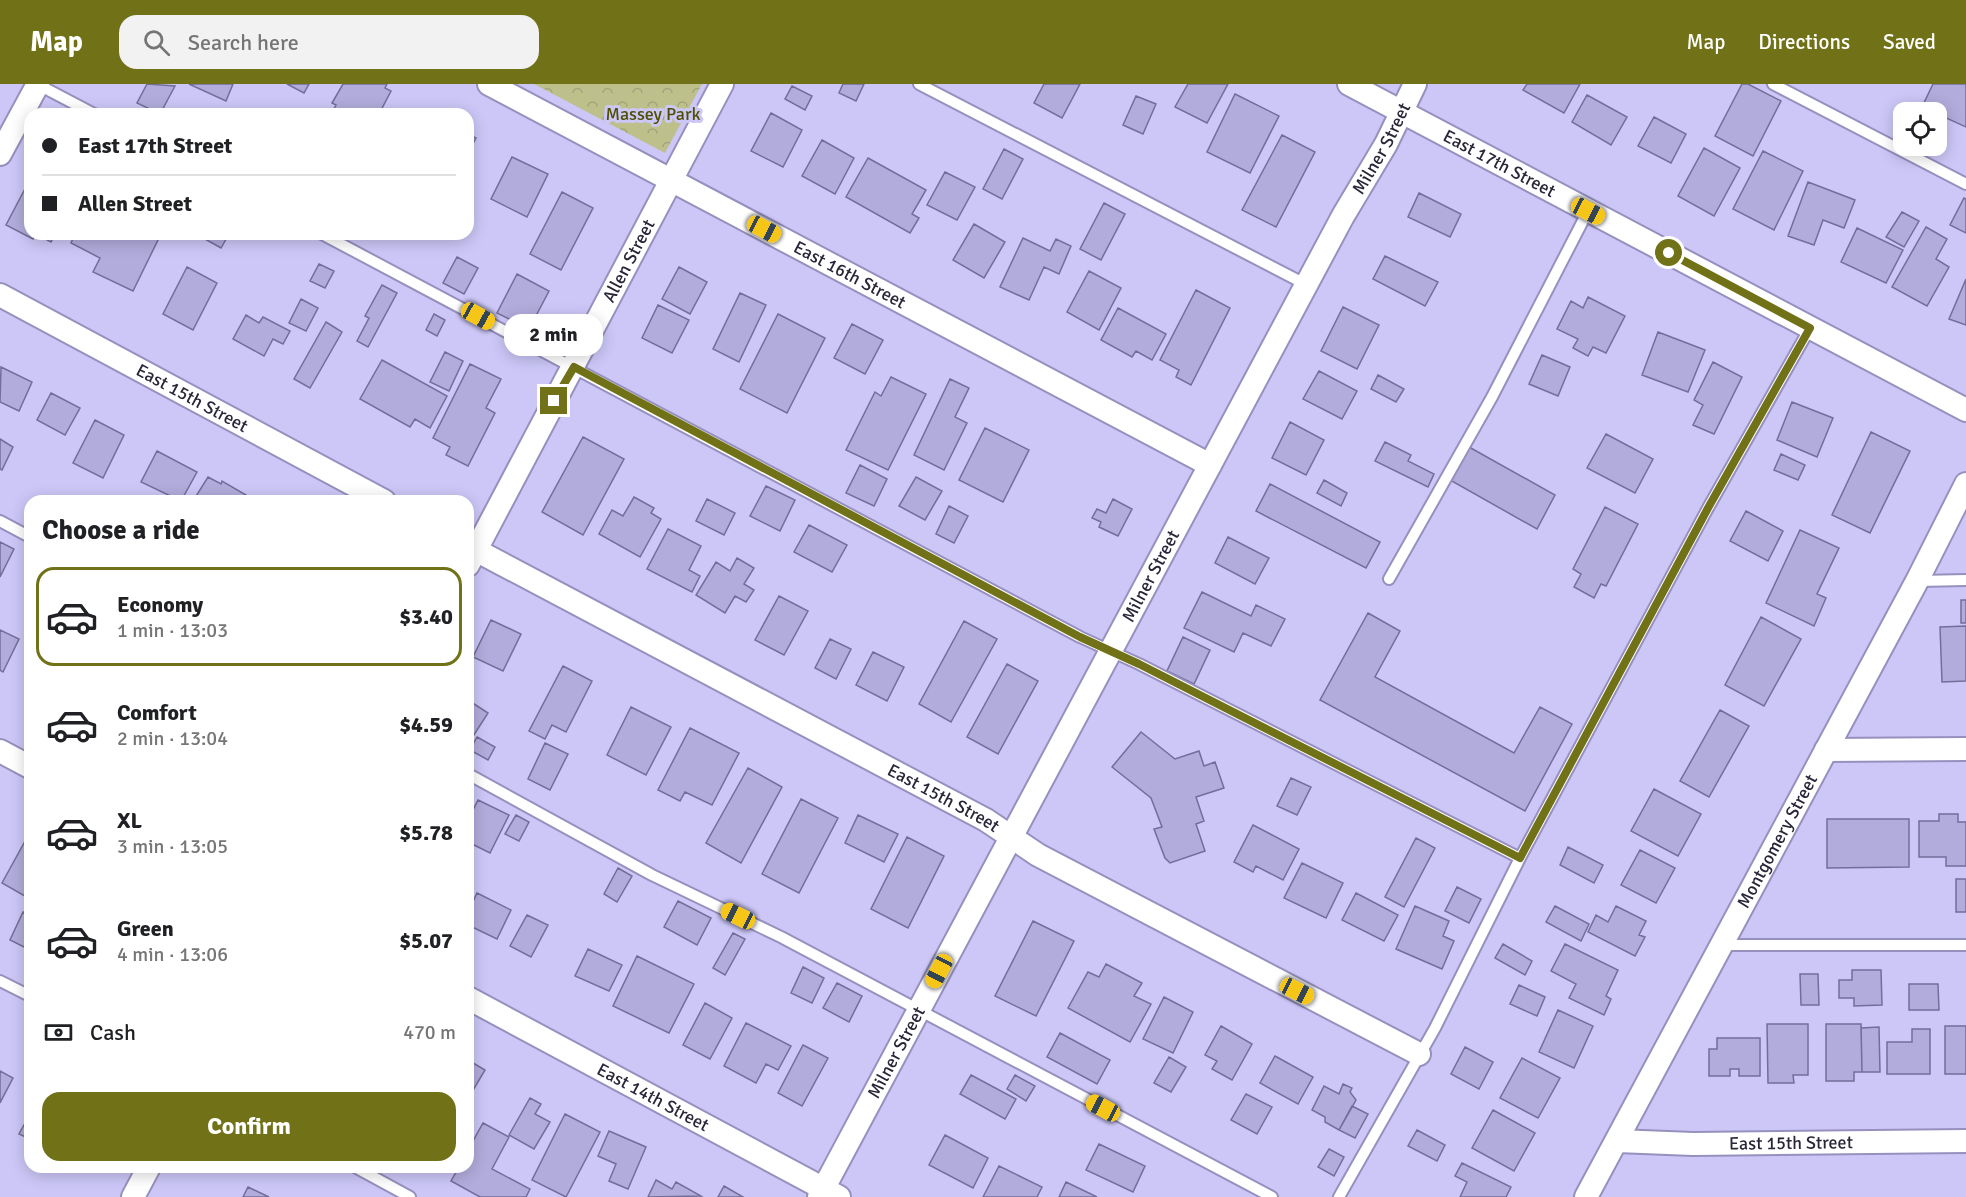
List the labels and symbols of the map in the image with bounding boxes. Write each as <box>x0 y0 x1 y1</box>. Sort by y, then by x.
street label: Milner Street <box>1348 99 1415 198</box>
park label: Massey Park <box>605 103 701 125</box>
street label: East 17th Street <box>1439 125 1559 202</box>
car <box>1568 195 1608 227</box>
car <box>744 213 784 245</box>
street label: Allen Street <box>598 216 660 306</box>
street label: East 16th Street <box>790 236 910 313</box>
route start <box>1655 239 1682 266</box>
car <box>458 299 498 333</box>
callout: 2 min <box>504 314 604 356</box>
street label: East 15th Street <box>132 359 252 437</box>
route end <box>540 387 567 414</box>
street label: Milner Street <box>1117 526 1184 626</box>
street label: East 15th Street <box>884 759 1004 837</box>
street label: Montgomery Street <box>1732 770 1822 912</box>
car <box>718 900 758 932</box>
car <box>923 951 955 991</box>
car <box>1277 975 1317 1007</box>
street label: Milner Street <box>863 1003 930 1102</box>
street label: East 14th Street <box>593 1058 713 1136</box>
car <box>1083 1092 1123 1124</box>
street label: East 15th Street <box>1729 1131 1853 1155</box>

